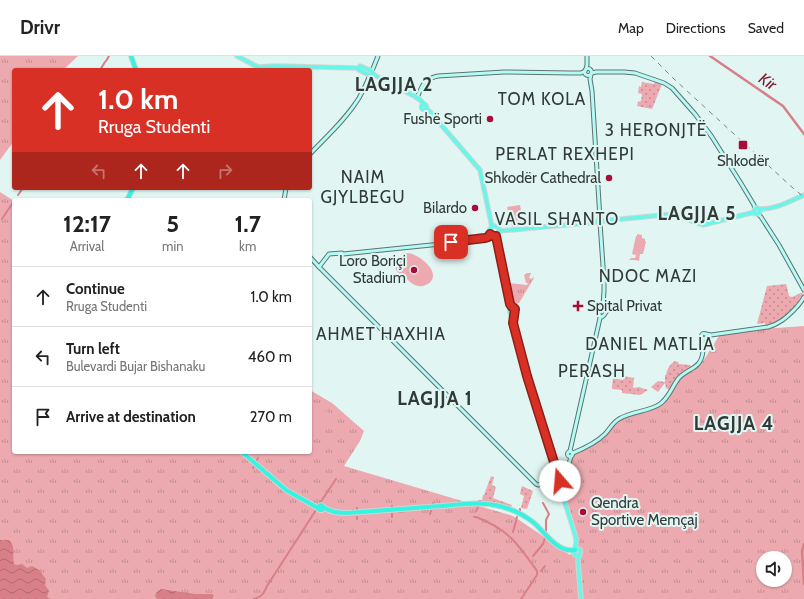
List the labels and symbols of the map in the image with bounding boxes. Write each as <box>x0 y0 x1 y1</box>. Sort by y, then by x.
water label: Kir <box>755 69 781 95</box>
district label: LAGJJA 2 <box>355 73 433 96</box>
district label: TOM KOLA <box>498 89 586 109</box>
place label: Fushë Sporti <box>403 110 482 128</box>
marker: Fushë Sporti <box>485 114 495 124</box>
district label: 3 HERONJTË <box>605 119 707 140</box>
marker: Shkodër <box>737 139 749 151</box>
district label: PERLAT REXHEPI <box>495 144 635 164</box>
place label: Shkodër <box>717 152 769 170</box>
district label: NAIM GJYLBEGU <box>320 167 406 207</box>
place label: Shkodër Cathedral <box>485 169 601 187</box>
marker: Shkodër Cathedral <box>604 173 614 183</box>
place label: Bilardo <box>423 199 467 217</box>
district label: LAGJJA 5 <box>658 202 736 225</box>
marker: Bilardo <box>470 203 480 213</box>
district label: VASIL SHANTO <box>495 209 619 229</box>
pin <box>434 225 468 259</box>
place label: Loro Boriçi Stadium <box>339 252 406 287</box>
marker: Loro Boriçi Stadium <box>409 265 419 275</box>
district label: NDOC MAZI <box>599 266 697 286</box>
place label: Spital Privat <box>587 297 662 315</box>
marker: Spital Privat <box>572 300 584 312</box>
district label: AHMET HAXHIA <box>316 324 446 344</box>
district label: DANIEL MATLIA <box>585 334 715 354</box>
district label: PERASH <box>558 361 626 381</box>
district label: LAGJJA 1 <box>397 387 473 410</box>
district label: LAGJJA 4 <box>694 412 774 435</box>
position arrow <box>539 460 581 502</box>
place label: Qendra Sportive Memçaj <box>591 494 698 529</box>
marker: Qendra Sportive Memçaj <box>578 507 588 517</box>

